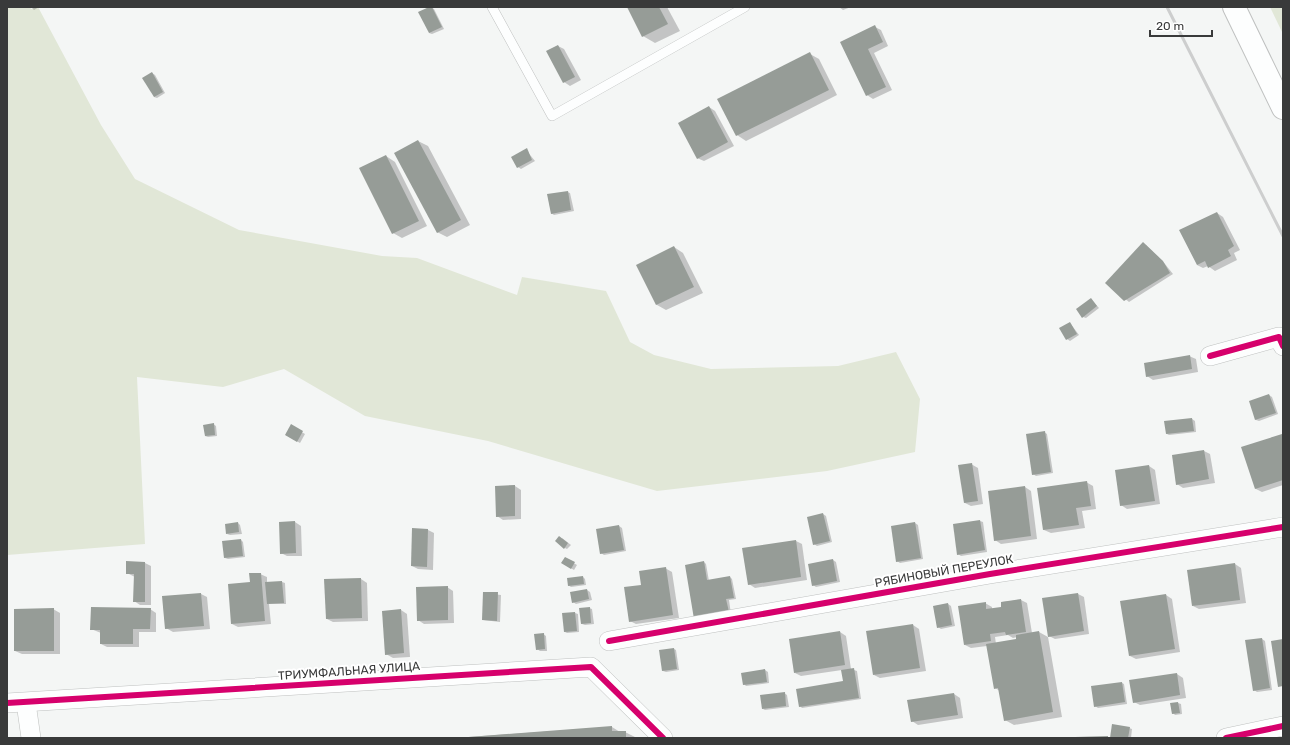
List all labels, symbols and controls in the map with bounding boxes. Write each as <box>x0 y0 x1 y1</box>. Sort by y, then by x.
scale bar <box>1150 12 1212 38</box>
text: 20 m <box>1156 19 1184 33</box>
street label: РЯБИНОВЫЙ ПЕРЕУЛОК <box>874 552 1015 590</box>
street label: ТРИУМФАЛЬНАЯ УЛИЦА <box>277 659 421 683</box>

